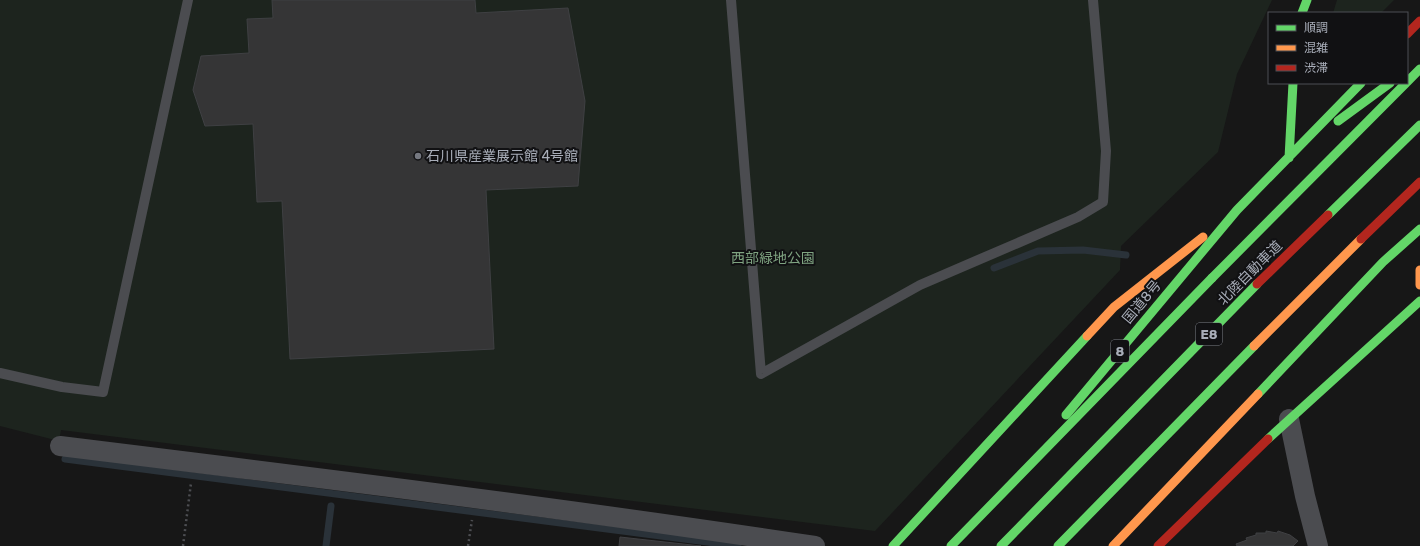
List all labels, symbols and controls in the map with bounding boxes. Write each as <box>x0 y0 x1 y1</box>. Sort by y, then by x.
legend <box>1268 12 1408 84</box>
text: 順調 <box>1304 21 1328 35</box>
text: 混雑 <box>1304 41 1328 55</box>
text: 渋滞 <box>1304 61 1328 75</box>
place label: 石川県産業展示館 4号館 <box>426 148 578 165</box>
marker: 石川県産業展示館 4号館 <box>413 151 423 161</box>
street label: 北陸自動車道 <box>1214 237 1286 309</box>
park label: 西部緑地公園 <box>731 250 815 267</box>
street label: 国道8号 <box>1119 277 1165 327</box>
road number: E8 <box>1196 323 1222 345</box>
road number: 8 <box>1111 340 1129 362</box>

